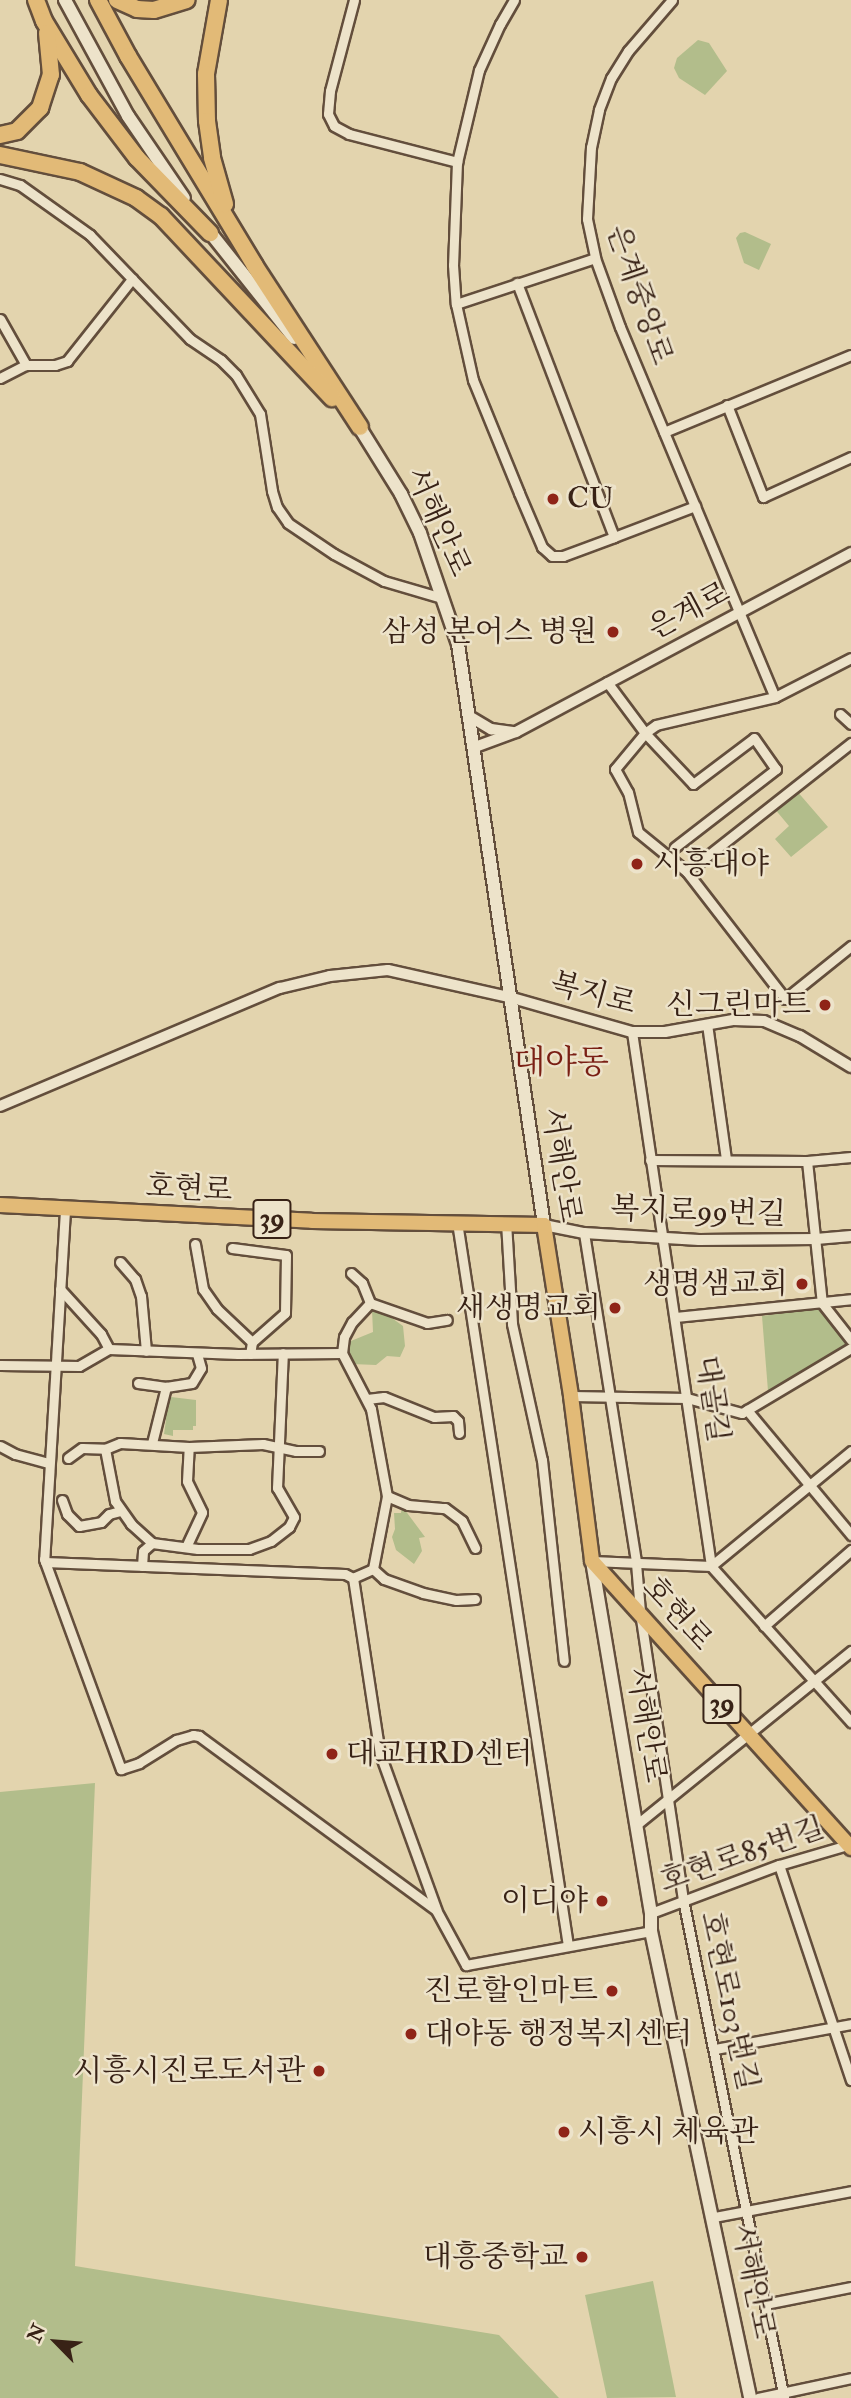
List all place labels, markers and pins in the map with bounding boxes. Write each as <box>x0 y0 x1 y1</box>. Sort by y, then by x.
place label: CU <box>567 481 614 517</box>
marker: CU <box>545 491 561 507</box>
place label: 삼성 본어스 병원 <box>382 614 597 650</box>
marker: 삼성 본어스 병원 <box>603 622 623 642</box>
place label: 시흥대야 <box>653 846 769 882</box>
marker: 시흥대야 <box>627 854 647 874</box>
place label: 신그린마트 <box>666 987 811 1023</box>
marker: 신그린마트 <box>817 997 833 1013</box>
place label: 생명샘교회 <box>643 1266 788 1302</box>
marker: 생명샘교회 <box>794 1276 810 1292</box>
place label: 새생명교회 <box>456 1290 601 1326</box>
marker: 새생명교회 <box>607 1300 623 1316</box>
place label: 대교HRD센터 <box>346 1736 532 1772</box>
marker: 대교HRD센터 <box>324 1746 340 1762</box>
place label: 이디야 <box>501 1883 588 1919</box>
marker: 이디야 <box>594 1893 610 1909</box>
place label: 진로할인마트 <box>424 1973 598 2009</box>
marker: 진로할인마트 <box>604 1983 620 1999</box>
place label: 대야동 행정복지센터 <box>425 2016 692 2052</box>
marker: 대야동 행정복지센터 <box>403 2026 419 2042</box>
place label: 시흥시진로도서관 <box>73 2053 305 2089</box>
marker: 시흥시진로도서관 <box>311 2063 327 2079</box>
place label: 시흥시 체육관 <box>578 2114 758 2150</box>
marker: 시흥시 체육관 <box>556 2124 572 2140</box>
place label: 대흥중학교 <box>423 2239 568 2275</box>
marker: 대흥중학교 <box>574 2249 590 2265</box>

